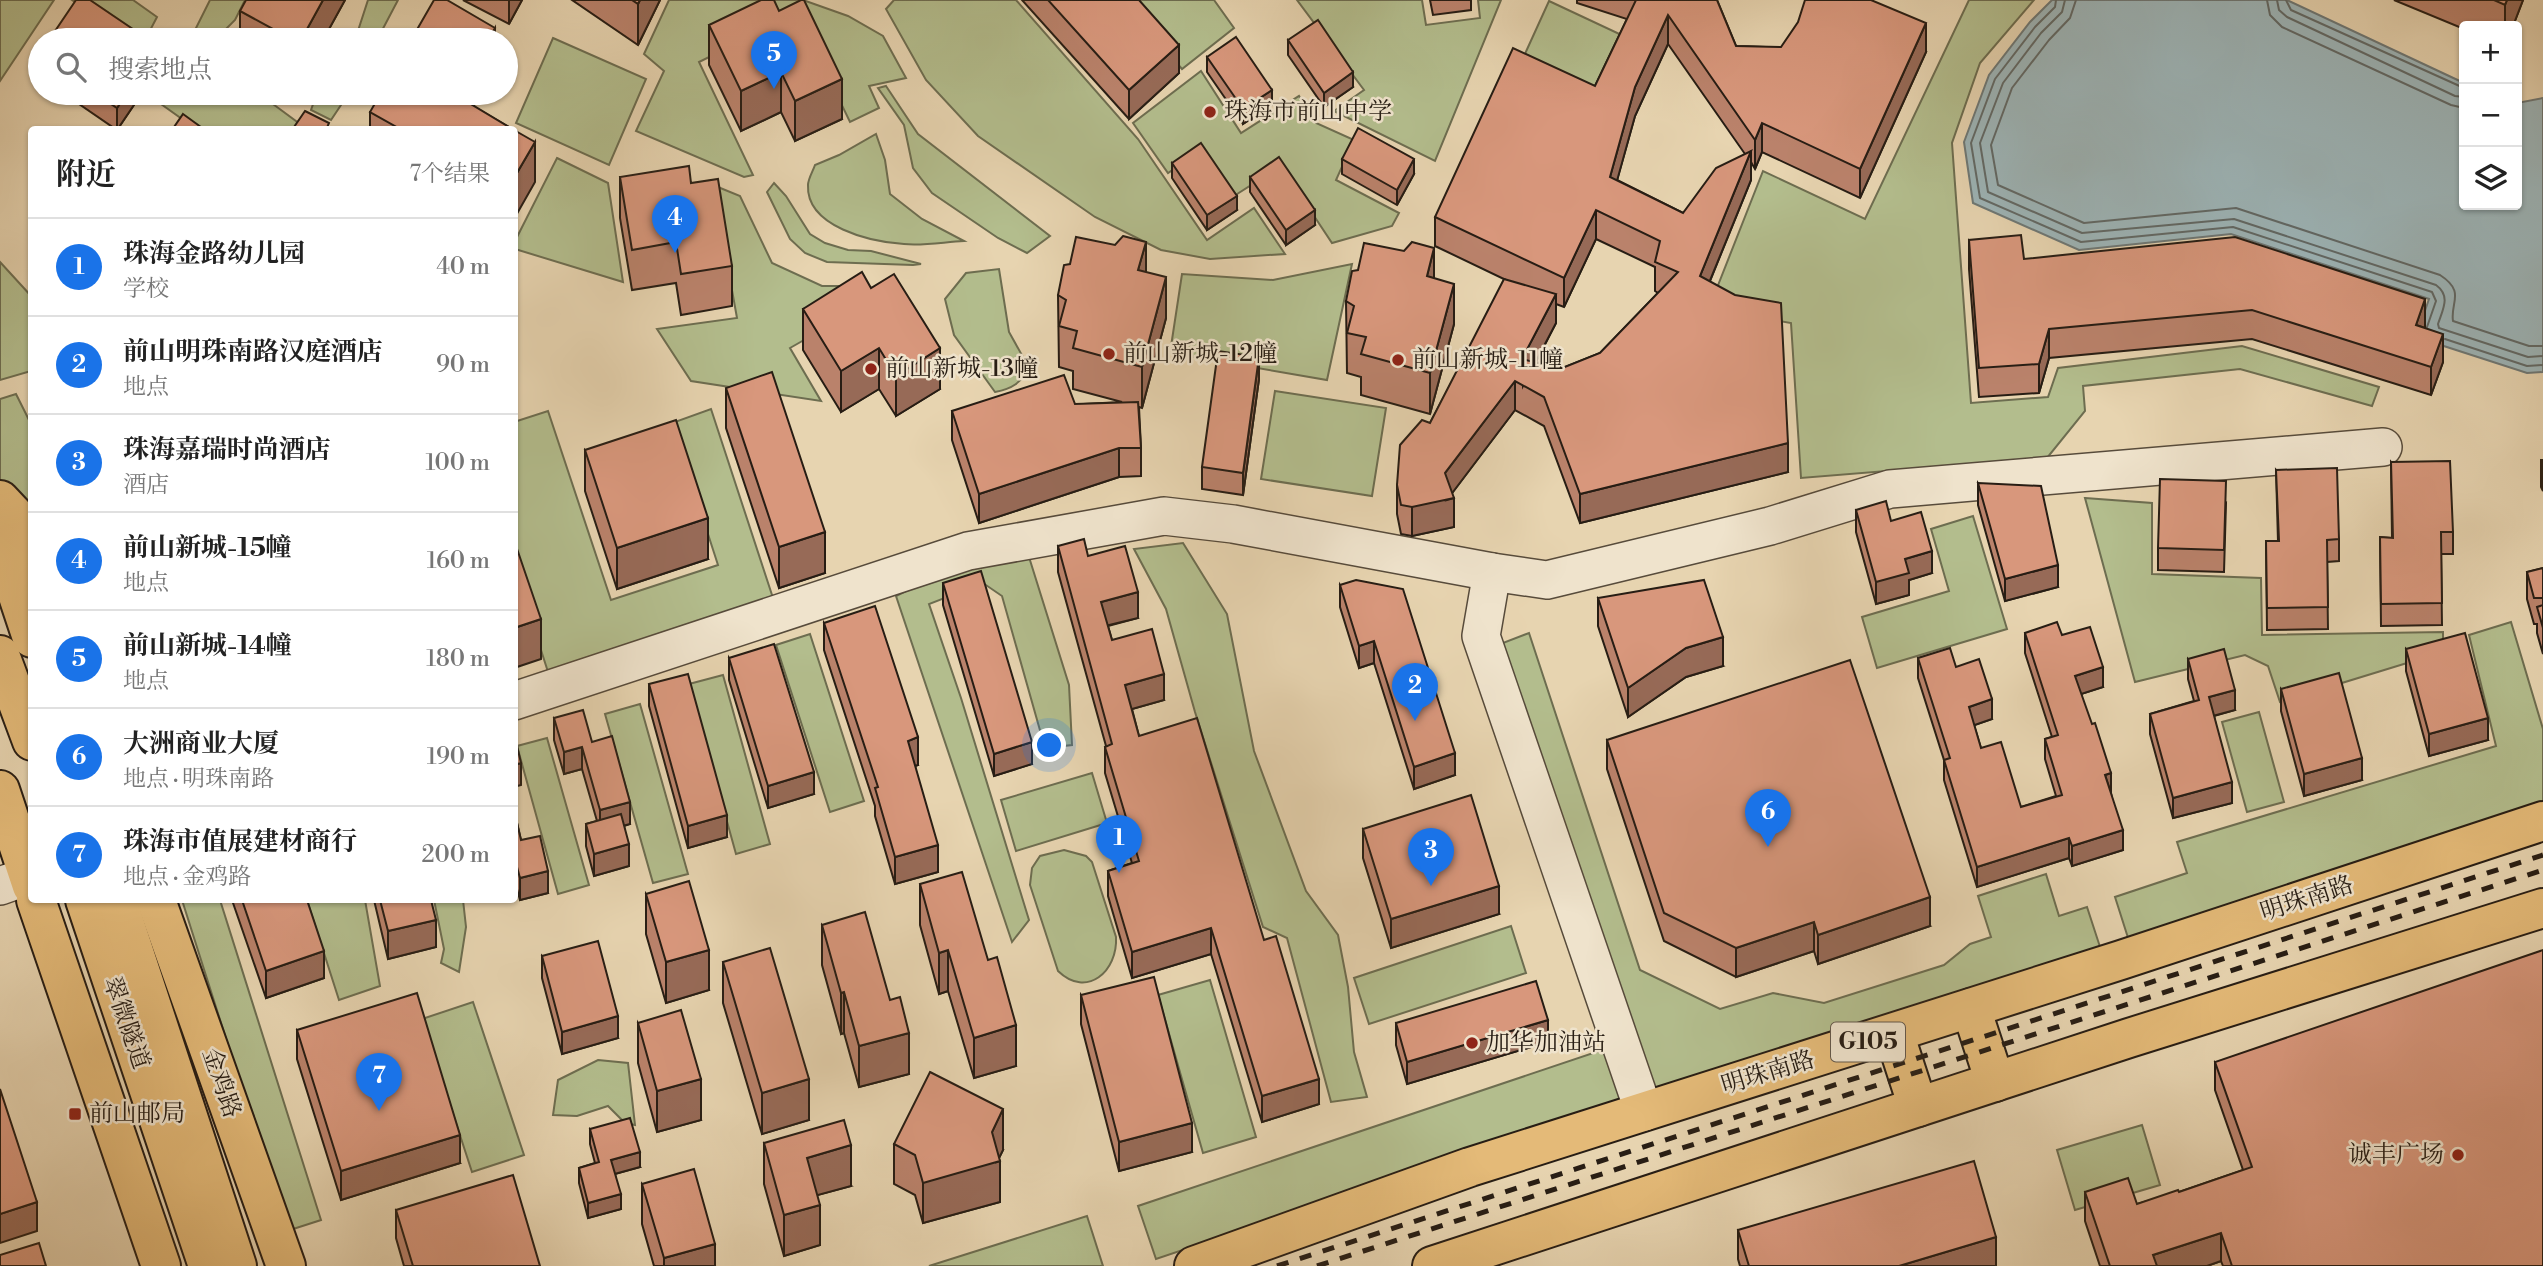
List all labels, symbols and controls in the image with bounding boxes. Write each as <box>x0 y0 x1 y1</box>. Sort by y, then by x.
map controls <box>2459 21 2522 210</box>
button: + <box>2459 21 2522 84</box>
search box <box>28 28 518 105</box>
pin: 5 <box>751 31 797 89</box>
icon: search <box>52 48 90 86</box>
text: 搜索地点 <box>108 54 212 86</box>
button: − <box>2459 84 2522 147</box>
place label: 珠海市前山中学 <box>1224 97 1392 127</box>
marker: 珠海市前山中学 <box>1202 104 1218 120</box>
button: layers <box>2459 147 2522 210</box>
text: 附近 <box>56 156 116 194</box>
text: 7个结果 <box>409 160 490 188</box>
pin: 4 <box>652 195 698 253</box>
text: 珠海金路幼儿园 <box>123 238 305 270</box>
text: 1 <box>73 253 85 281</box>
text: 40 m <box>436 253 490 281</box>
text: 学校 <box>123 275 169 303</box>
text: 前山明珠南路汉庭酒店 <box>123 336 383 368</box>
place label: 前山新城-12幢 <box>1123 339 1277 369</box>
place label: 前山新城-11幢 <box>1412 345 1563 375</box>
marker: 前山新城-12幢 <box>1101 346 1117 362</box>
text: 2 <box>72 351 86 379</box>
text: 90 m <box>436 351 490 379</box>
marker: 前山新城-11幢 <box>1390 352 1406 368</box>
place label: 前山新城-13幢 <box>885 354 1038 384</box>
marker: 前山新城-13幢 <box>863 361 879 377</box>
text: 地点 <box>123 373 169 401</box>
text: 珠海嘉瑞时尚酒店 <box>123 434 331 466</box>
text: 3 <box>72 449 86 477</box>
text: 100 m <box>425 449 490 477</box>
text: 酒店 <box>123 471 169 499</box>
text: 前山新城-15幢 <box>123 532 292 564</box>
text: 4 <box>71 547 87 575</box>
text: 160 m <box>427 547 490 575</box>
text: 地点 <box>123 569 169 597</box>
text: 前山新城-14幢 <box>123 630 292 662</box>
text: 5 <box>72 645 86 673</box>
text: 180 m <box>426 645 490 673</box>
pin: 2 <box>1392 663 1438 721</box>
text: 地点 <box>123 667 169 695</box>
text: 大洲商业大厦 <box>123 728 279 760</box>
your location <box>1032 728 1066 762</box>
text: 6 <box>72 743 86 771</box>
text: 190 m <box>427 743 490 771</box>
text: 地点 · 明珠南路 <box>123 765 274 793</box>
pin: 6 <box>1745 789 1791 847</box>
pin: 1 <box>1096 815 1142 873</box>
text: 珠海市值展建材商行 <box>123 826 357 858</box>
pin: 3 <box>1408 828 1454 886</box>
text: 7 <box>72 841 86 869</box>
text: 200 m <box>422 841 490 869</box>
text: 地点 · 金鸡路 <box>123 863 251 891</box>
street label: 明珠南路 <box>2257 870 2357 928</box>
street label: 翠微隧道 <box>96 973 156 1073</box>
road number: G105 <box>1831 1023 1905 1062</box>
place label: 加华加油站 <box>1486 1028 1606 1058</box>
marker: 加华加油站 <box>1464 1035 1480 1051</box>
street label: 金鸡路 <box>195 1044 247 1122</box>
street label: 明珠南路 <box>1718 1045 1818 1101</box>
pin: 7 <box>356 1053 402 1111</box>
place label: 前山邮局 <box>89 1099 185 1129</box>
marker: 前山邮局 <box>67 1106 83 1122</box>
place label: 诚丰广场 <box>2348 1140 2444 1170</box>
marker: 诚丰广场 <box>2450 1147 2466 1163</box>

